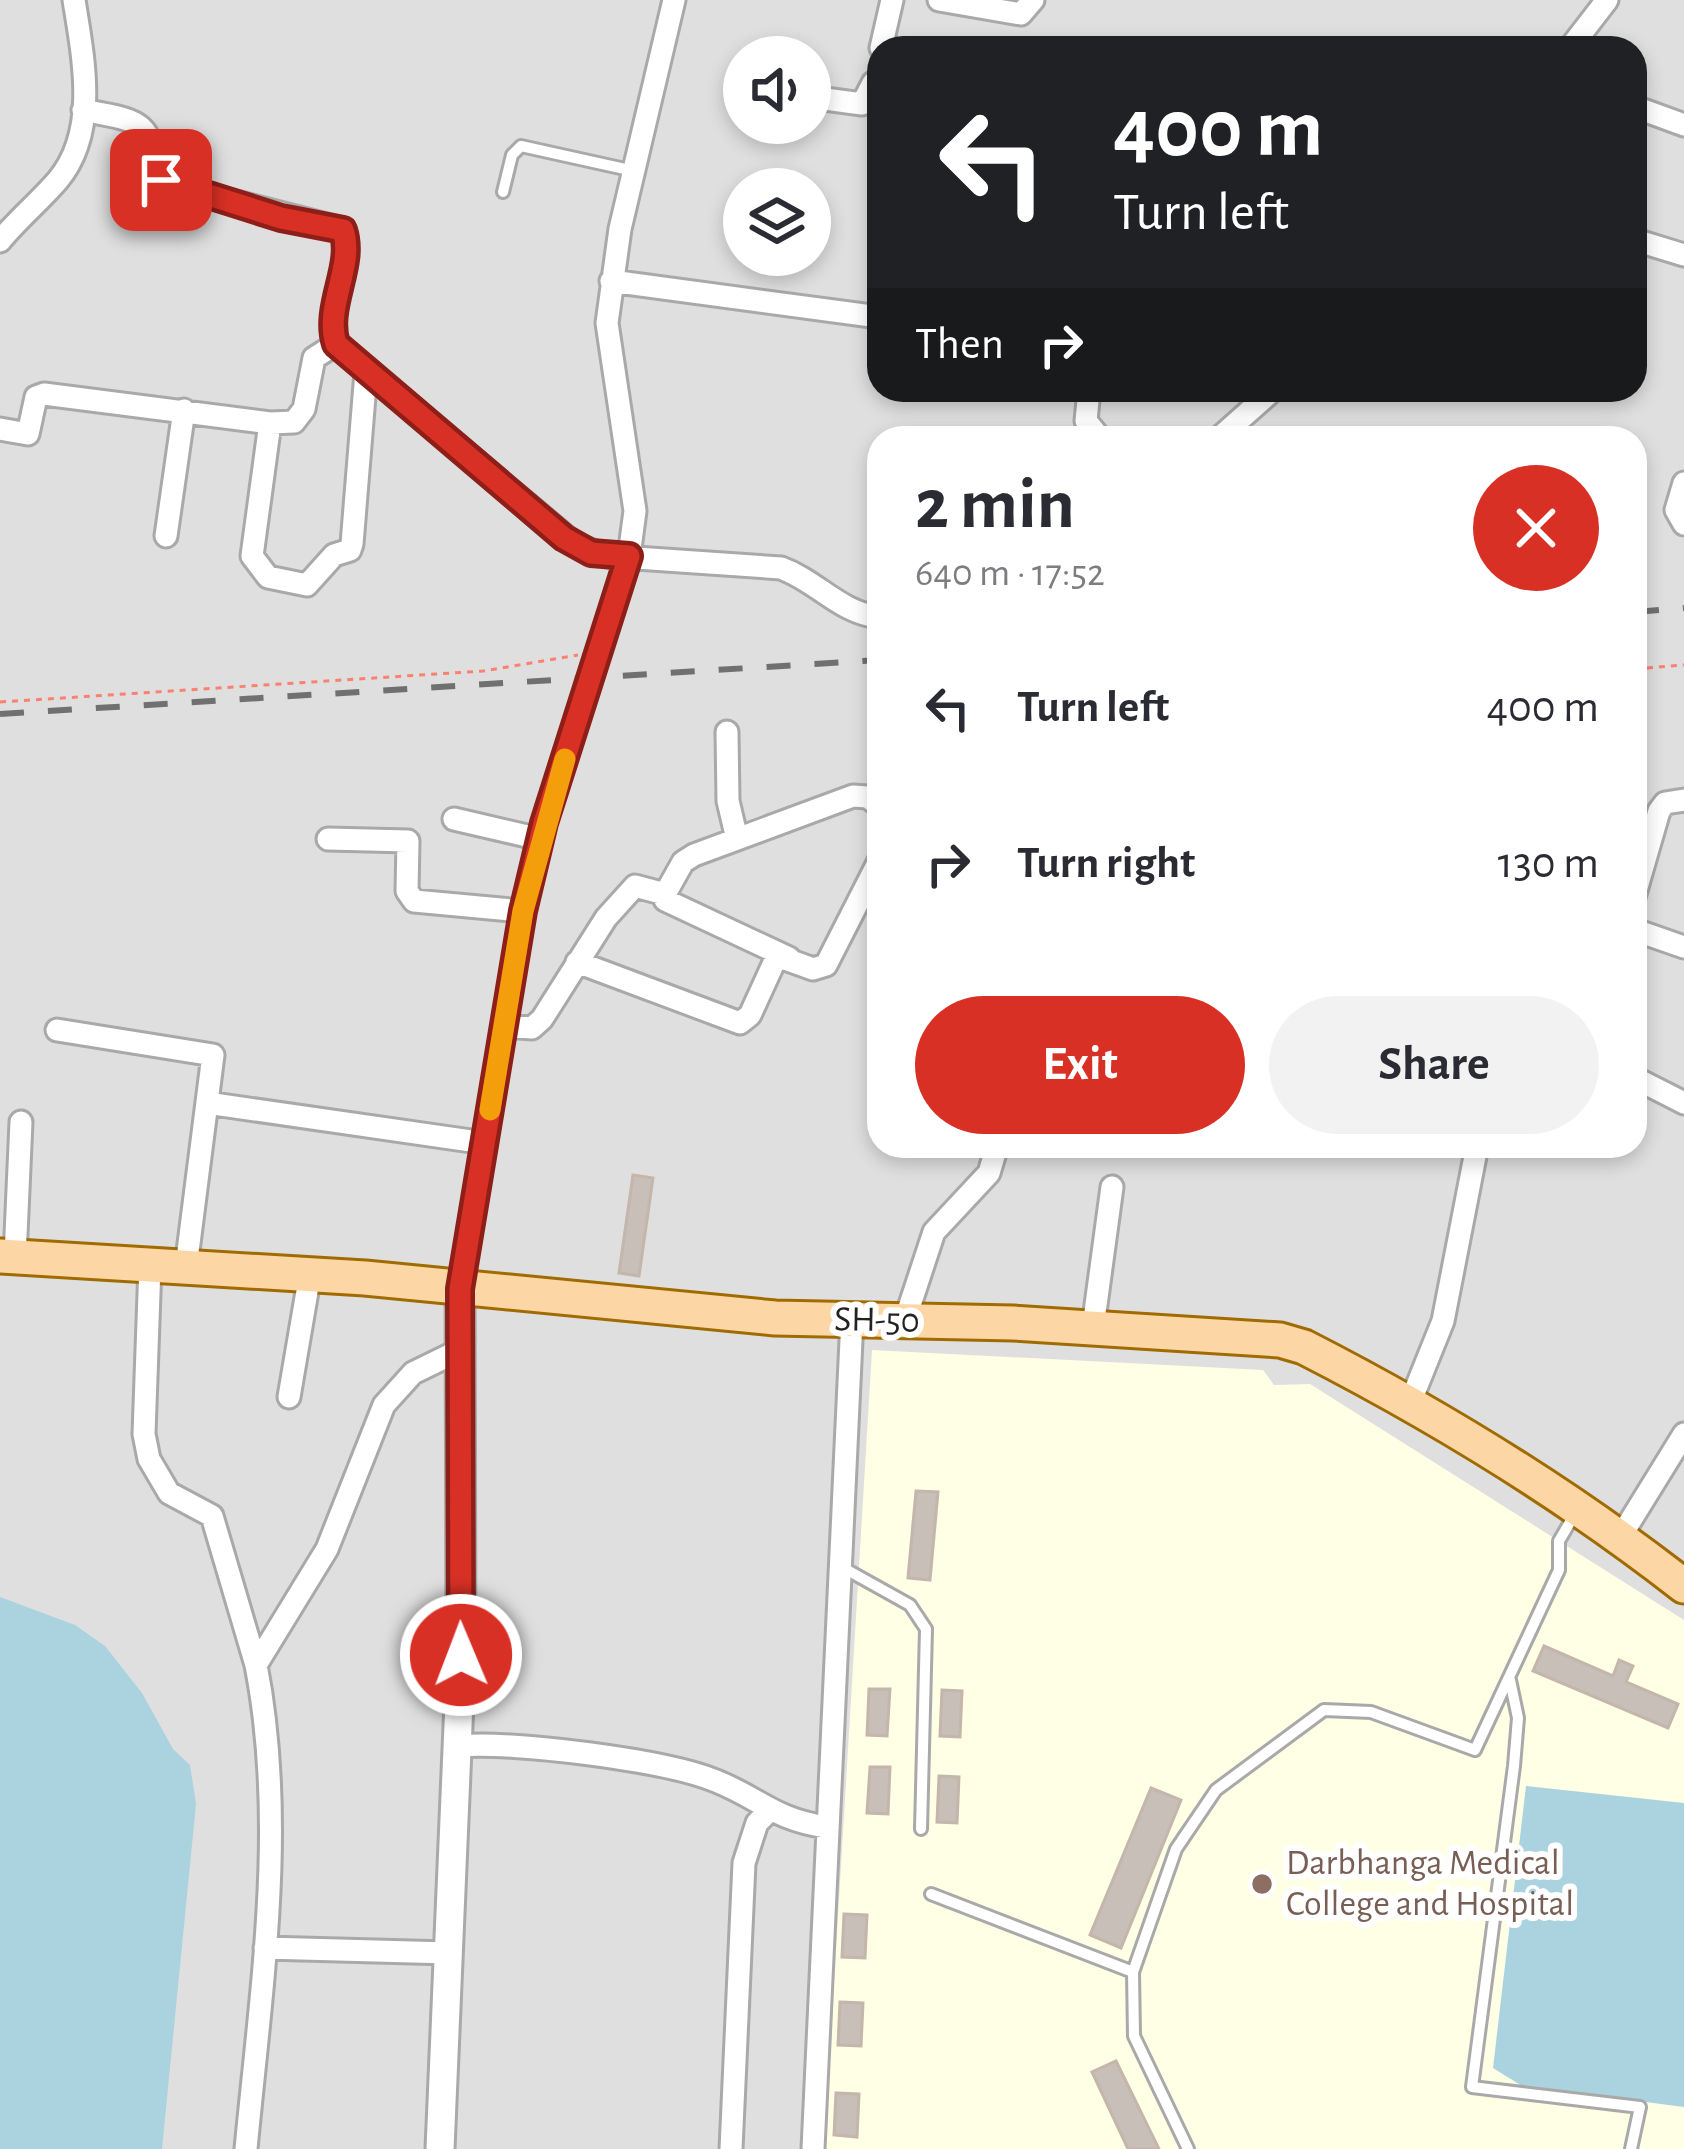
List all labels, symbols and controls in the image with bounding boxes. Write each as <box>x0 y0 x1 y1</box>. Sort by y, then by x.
map controls <box>723 36 831 276</box>
button: sound <box>723 36 831 144</box>
icon: left <box>915 84 1071 240</box>
text: 400 m <box>1113 88 1323 172</box>
pin <box>110 129 212 231</box>
icon: arrive <box>128 147 194 213</box>
button: layers <box>723 168 831 276</box>
text: Turn left <box>1113 186 1289 240</box>
icon: right <box>1028 312 1094 378</box>
text: Then <box>915 322 1004 367</box>
button: close <box>1473 465 1599 591</box>
text: 2 min <box>915 469 1075 541</box>
text: 640 m · 17:52 <box>915 554 1105 593</box>
icon: left <box>915 675 981 741</box>
text: Turn left <box>1017 685 1169 730</box>
text: 400 m <box>1486 685 1599 730</box>
icon: right <box>915 831 981 897</box>
text: Turn right <box>1017 841 1195 886</box>
text: 130 m <box>1498 841 1599 886</box>
button: Exit <box>915 996 1245 1134</box>
button: Share <box>1269 996 1599 1134</box>
street label: SH-50 <box>834 1301 920 1339</box>
position arrow <box>398 1592 524 1718</box>
place label: Darbhanga Medical College and Hospital <box>1286 1845 1574 1922</box>
marker: Darbhanga Medical College and Hospital <box>1249 1871 1275 1897</box>

